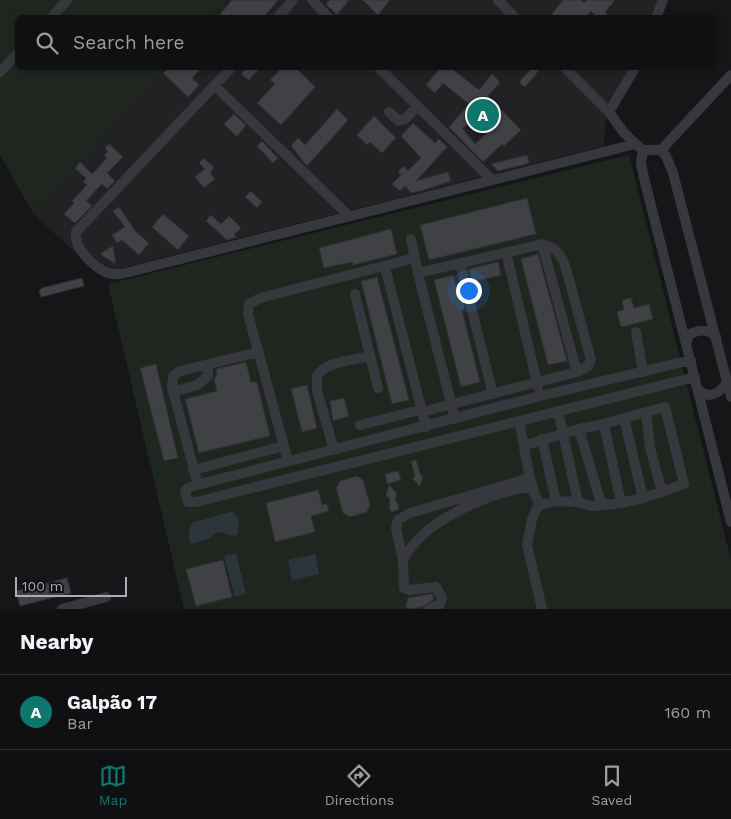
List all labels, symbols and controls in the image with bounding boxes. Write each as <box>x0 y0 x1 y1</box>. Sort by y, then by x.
search box <box>15 15 716 70</box>
icon: search <box>33 29 61 57</box>
text: Search here <box>73 31 184 54</box>
pin: A <box>467 96 499 134</box>
your location <box>456 278 482 304</box>
scale bar <box>15 574 128 597</box>
text: 100 m <box>22 578 63 594</box>
text: Nearby <box>20 629 93 654</box>
text: Galpão 17 <box>67 691 157 714</box>
text: A <box>31 703 41 722</box>
text: 160 m <box>664 703 711 722</box>
text: Bar <box>67 714 93 733</box>
tab: Map <box>99 762 127 808</box>
tab: Directions <box>325 762 394 808</box>
tab: Saved <box>592 762 632 808</box>

